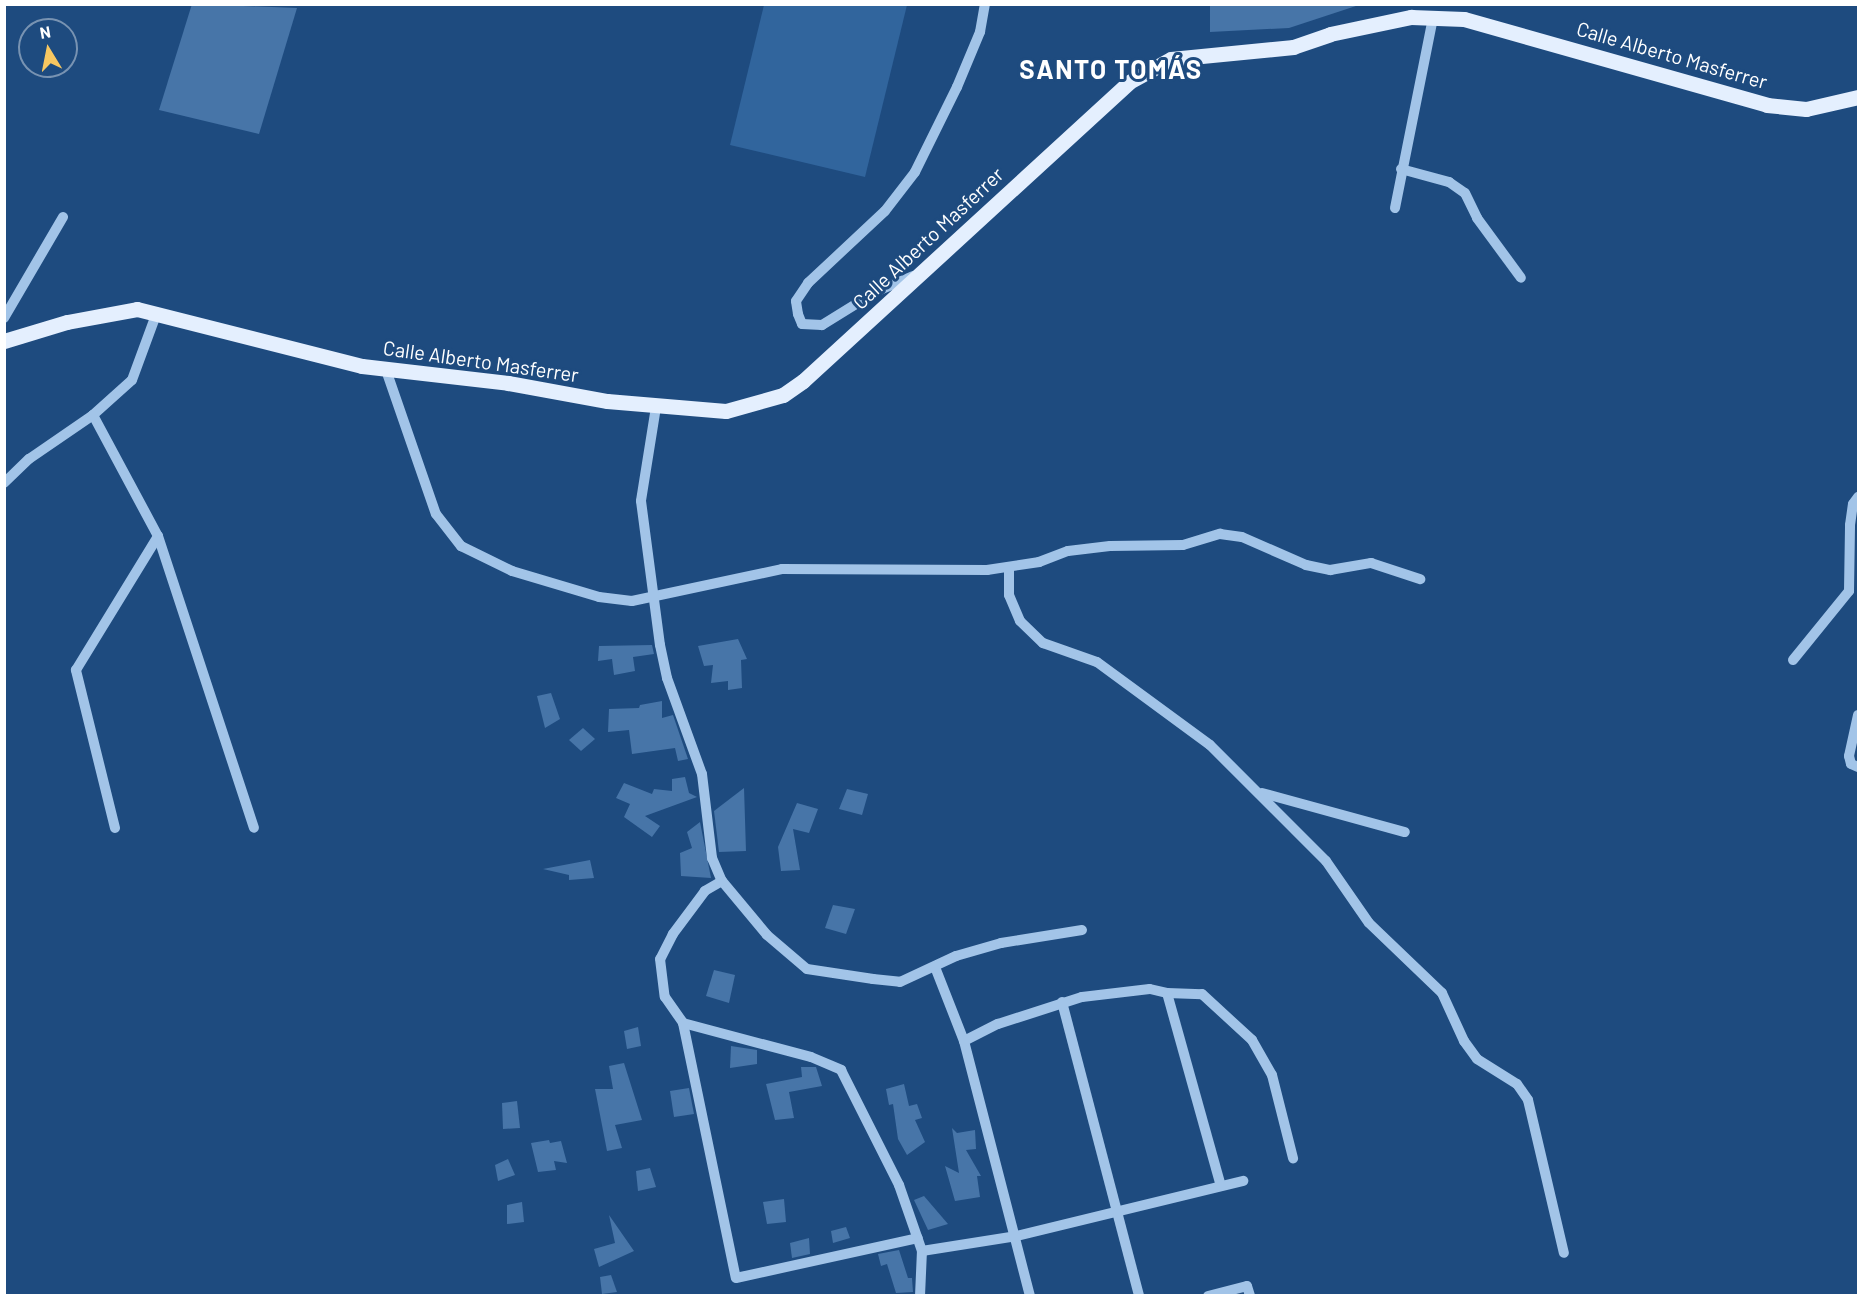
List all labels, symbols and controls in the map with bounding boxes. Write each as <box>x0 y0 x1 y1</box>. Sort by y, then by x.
street label: Calle Alberto Masferrer <box>1574 16 1770 94</box>
north arrow <box>18 18 78 78</box>
text: N <box>38 21 52 42</box>
district label: SANTO TOMÁS <box>1019 53 1203 85</box>
street label: Calle Alberto Masferrer <box>848 162 1008 314</box>
street label: Calle Alberto Masferrer <box>382 335 580 387</box>

